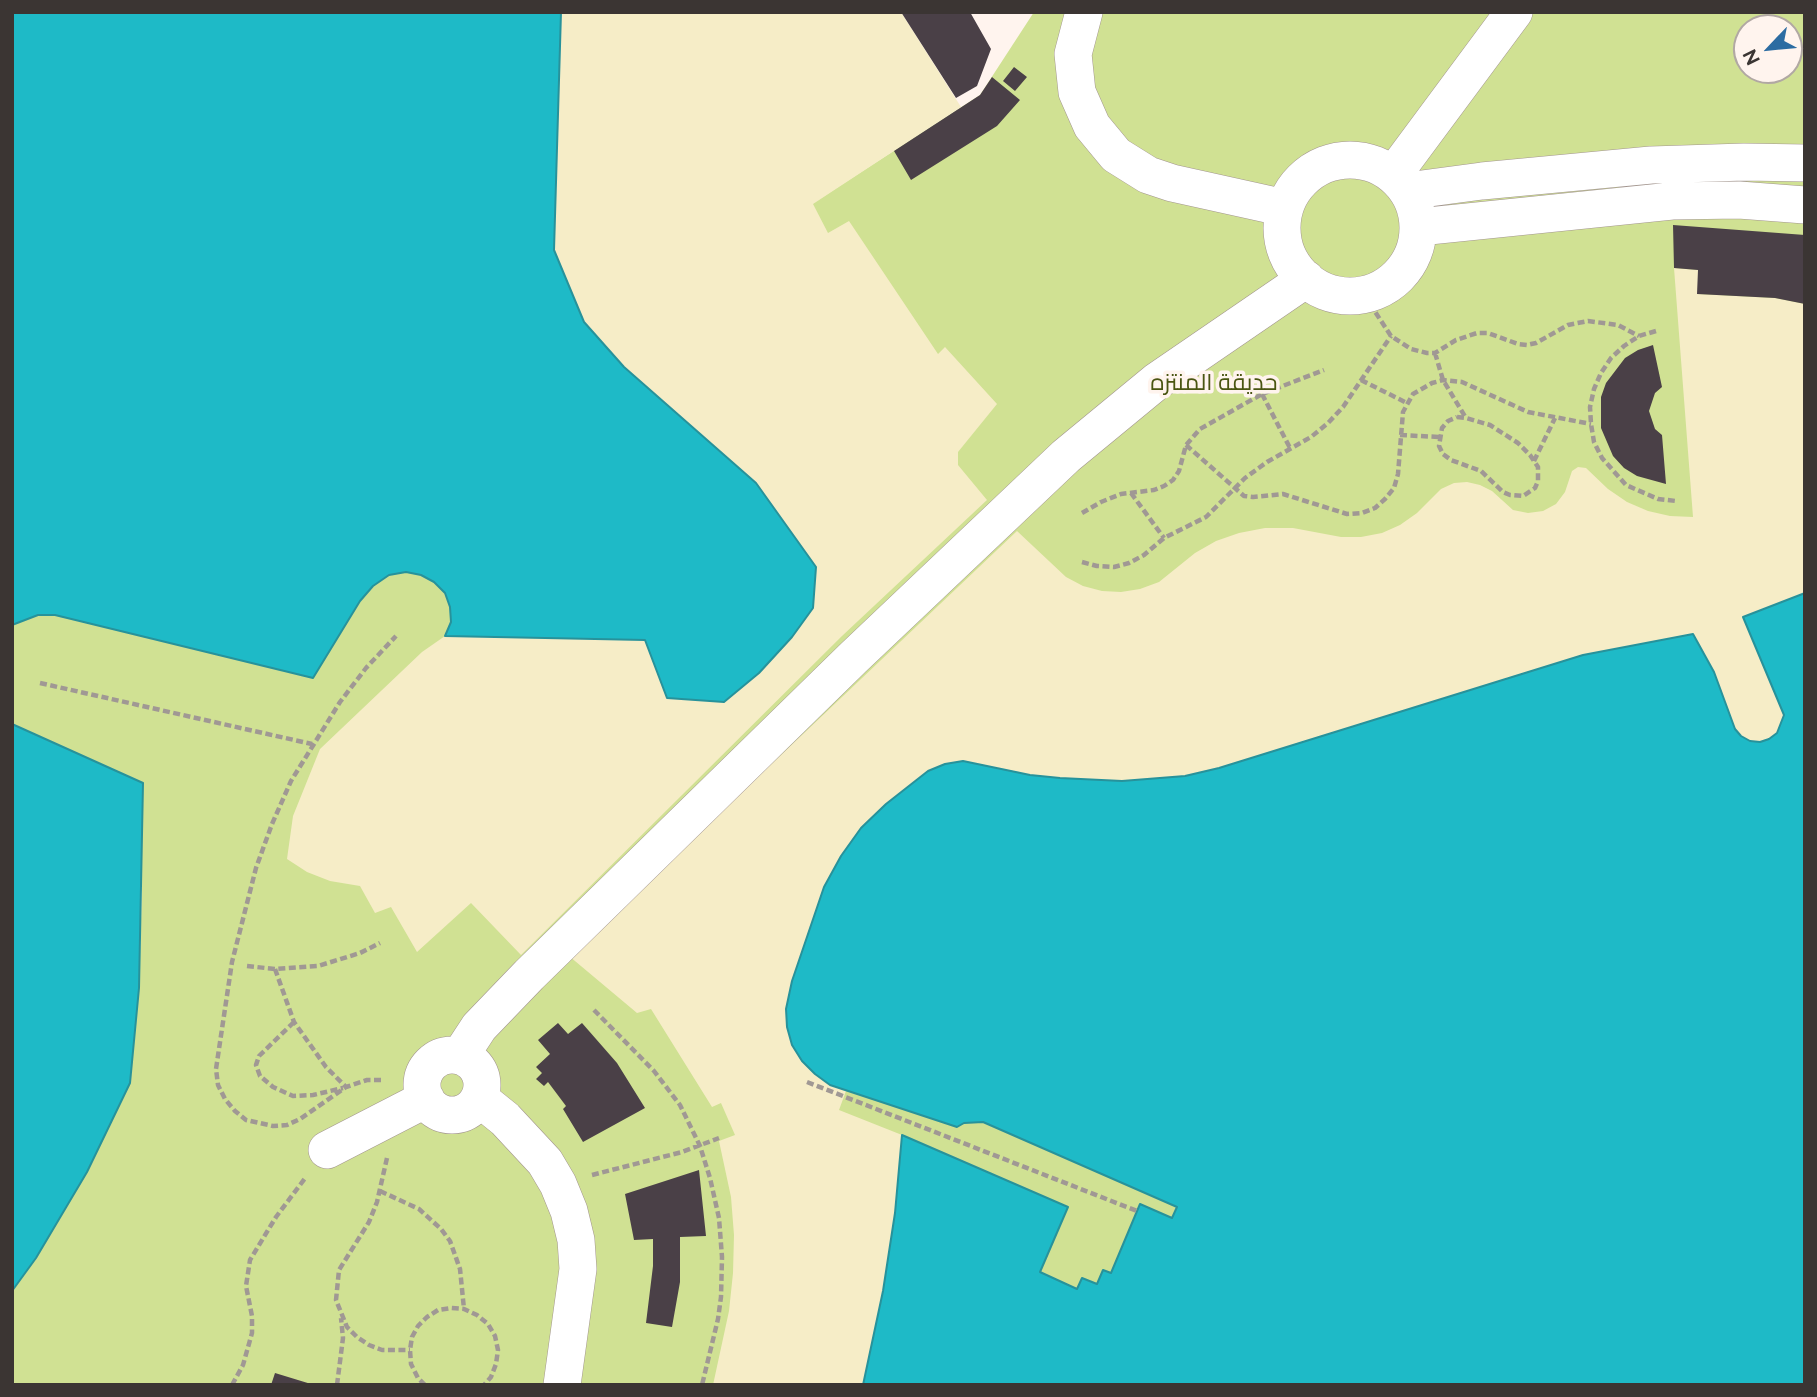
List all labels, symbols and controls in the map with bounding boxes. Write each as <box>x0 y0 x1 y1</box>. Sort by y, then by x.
north arrow <box>1733 14 1803 84</box>
text: N <box>1738 46 1764 69</box>
park label: حديقة المنتزه <box>1151 369 1277 397</box>

